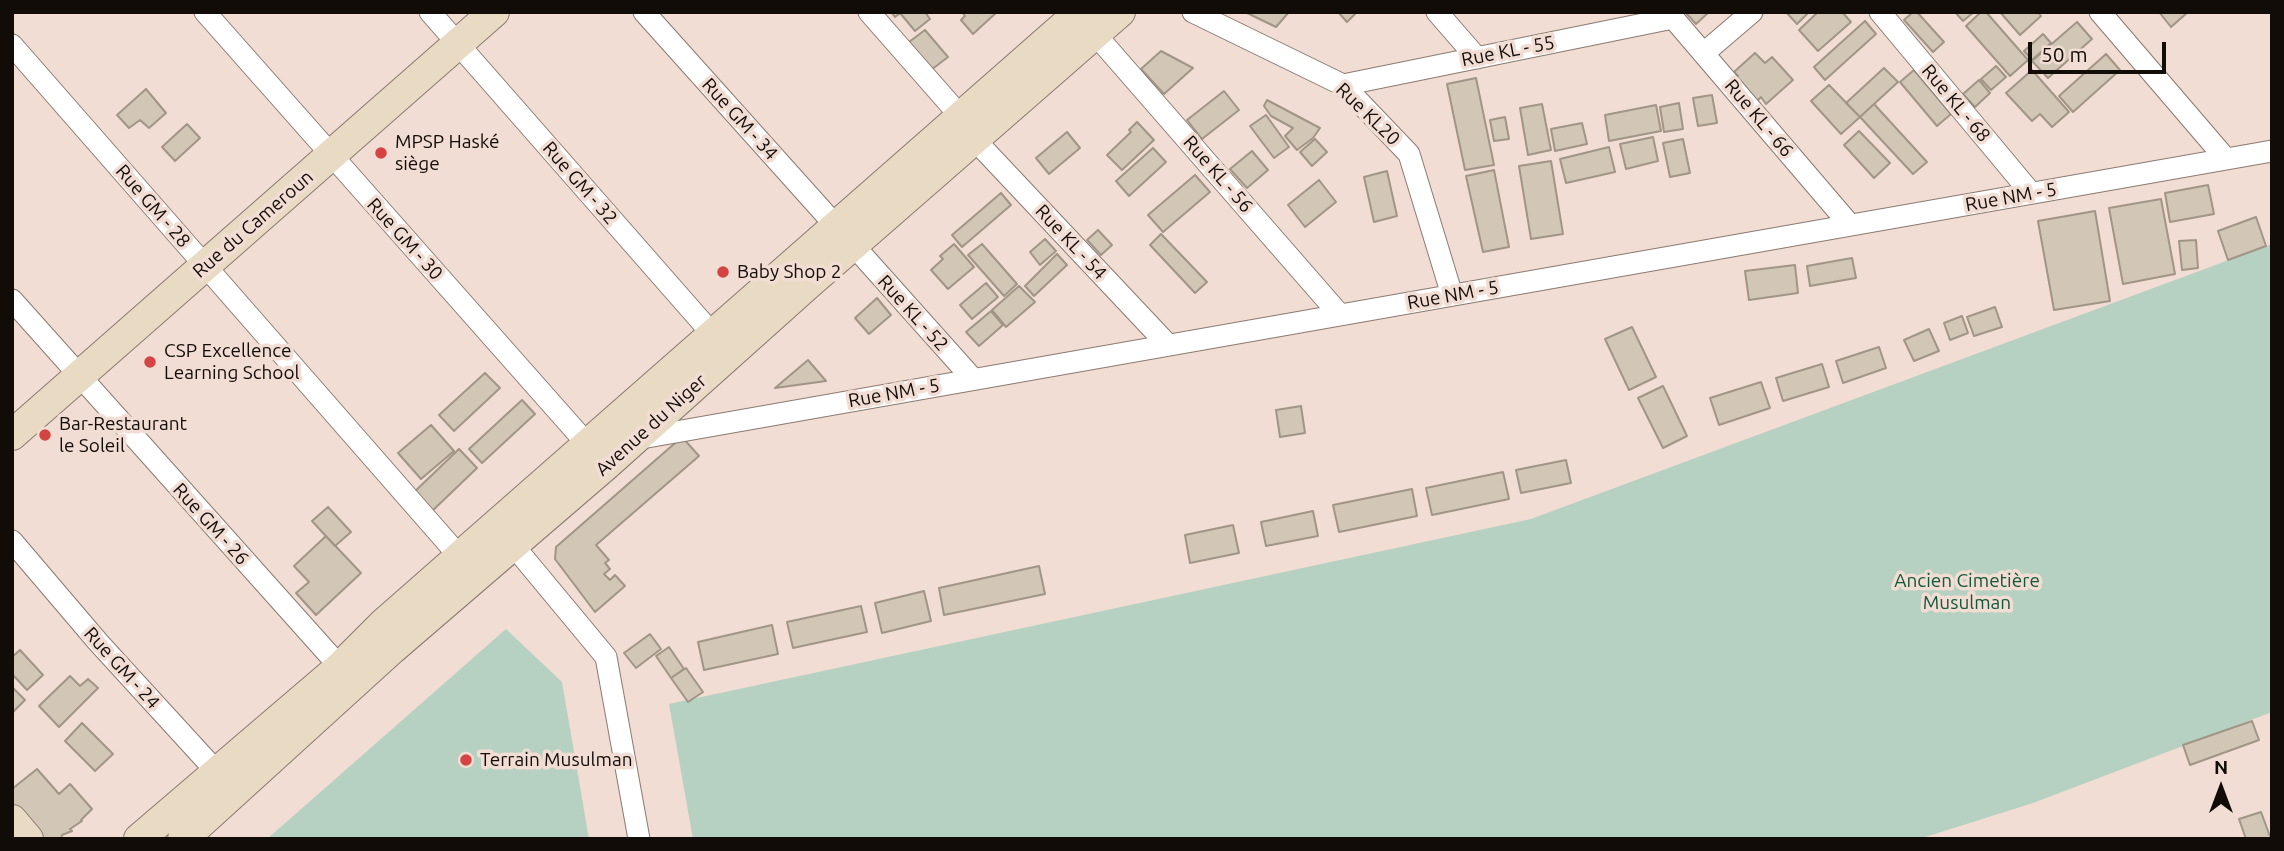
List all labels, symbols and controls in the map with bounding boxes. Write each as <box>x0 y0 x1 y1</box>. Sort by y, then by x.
scale bar <box>2032 28 2170 72</box>
street label: Rue KL - 55 <box>1459 31 1557 71</box>
text: 50 m <box>2041 42 2088 66</box>
street label: Rue KL - 68 <box>1917 60 1995 146</box>
street label: Rue GM - 34 <box>697 73 783 165</box>
street label: Rue KL - 66 <box>1720 75 1798 161</box>
street label: Rue KL20 <box>1331 78 1405 150</box>
place label: MPSP Haské siège <box>395 131 500 175</box>
street label: Rue KL - 56 <box>1178 131 1258 217</box>
street label: Rue GM - 32 <box>538 137 622 229</box>
marker: MPSP Haské siège <box>373 145 389 161</box>
street label: Rue GM - 28 <box>111 160 195 252</box>
street label: Rue du Cameroun <box>188 165 318 283</box>
street label: Rue NM - 5 <box>1963 178 2059 216</box>
street label: Rue GM - 30 <box>362 193 448 285</box>
street label: Rue KL - 54 <box>1030 200 1112 284</box>
place label: Baby Shop 2 <box>737 261 842 283</box>
marker: Baby Shop 2 <box>715 264 731 280</box>
street label: Rue KL - 52 <box>873 270 953 356</box>
street label: Rue NM - 5 <box>1405 276 1501 314</box>
place label: CSP Excellence Learning School <box>164 340 300 384</box>
marker: CSP Excellence Learning School <box>142 354 158 370</box>
street label: Avenue du Niger <box>591 369 711 481</box>
street label: Rue NM - 5 <box>846 374 942 412</box>
place label: Bar-Restaurant le Soleil <box>59 413 187 457</box>
marker: Bar-Restaurant le Soleil <box>37 427 53 443</box>
street label: Rue GM - 26 <box>168 478 254 570</box>
park label: Ancien Cimetière Musulman <box>1894 570 2040 614</box>
street label: Rue GM - 24 <box>79 622 165 714</box>
place label: Terrain Musulman <box>480 749 633 771</box>
marker: Terrain Musulman <box>458 752 474 768</box>
north arrow <box>2186 753 2256 823</box>
text: N <box>2214 756 2228 778</box>

